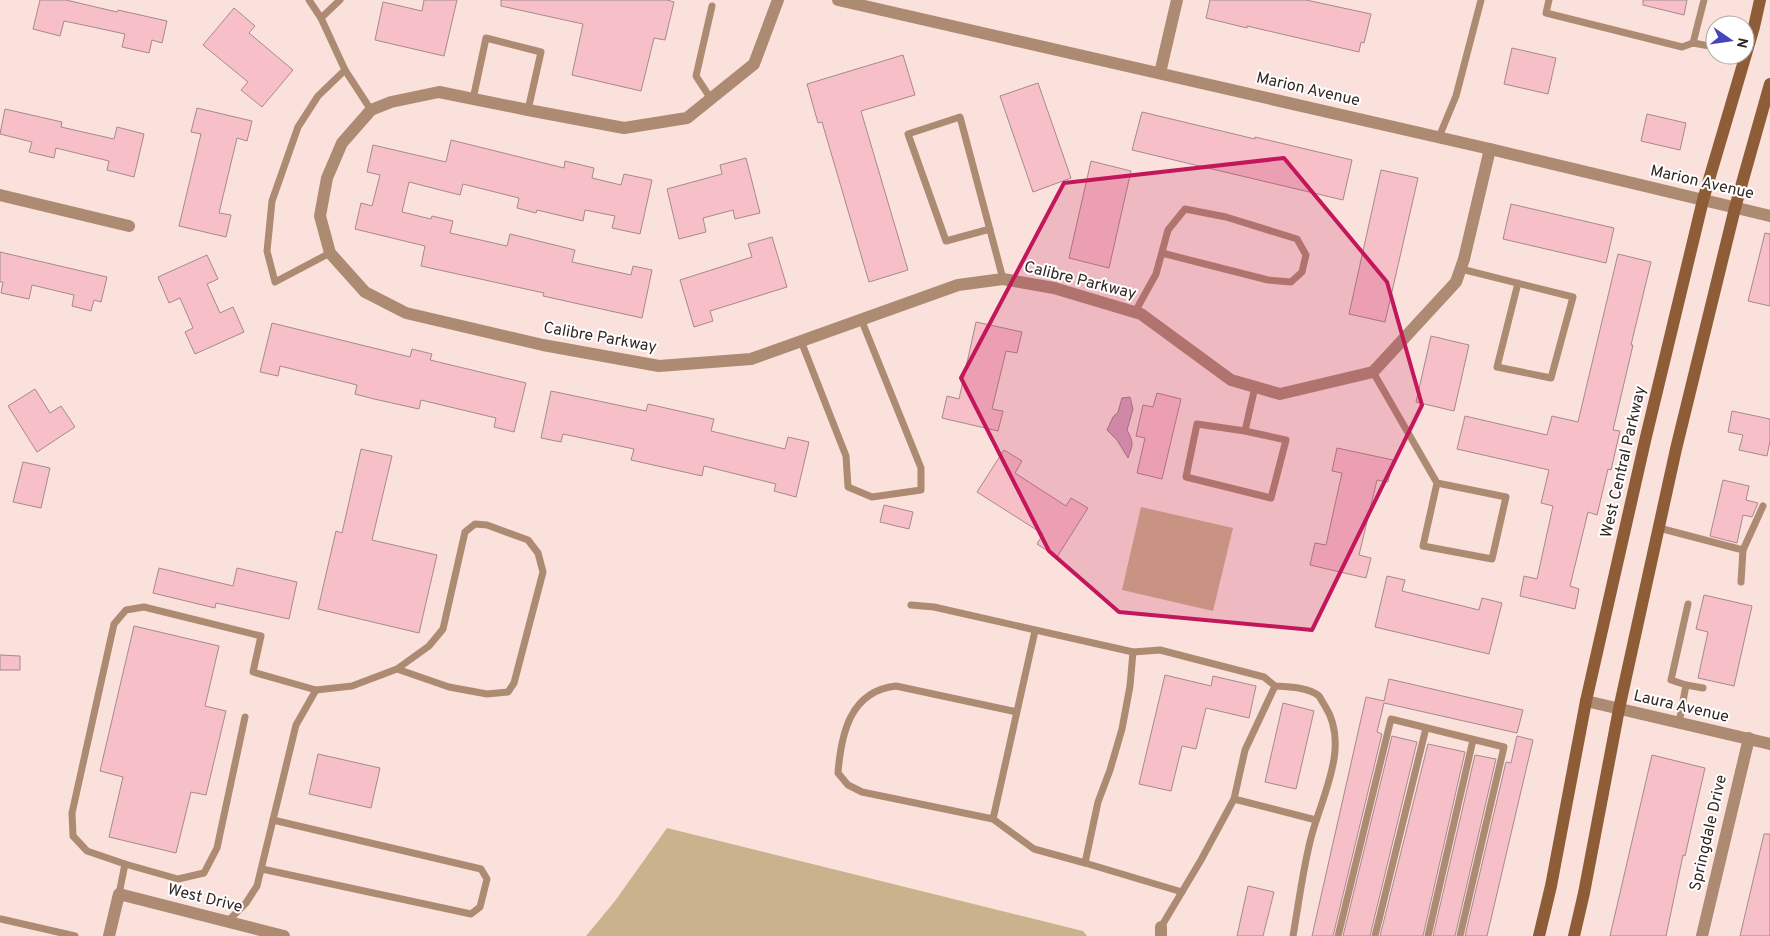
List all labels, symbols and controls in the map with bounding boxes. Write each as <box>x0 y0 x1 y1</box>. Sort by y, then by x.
north arrow <box>1705 15 1755 65</box>
text: N <box>1732 36 1751 49</box>
street label: Marion Avenue <box>1254 68 1362 112</box>
street label: Marion Avenue <box>1648 161 1756 205</box>
street label: Calibre Parkway <box>1022 257 1138 305</box>
street label: Calibre Parkway <box>542 318 658 358</box>
street label: West Central Parkway <box>1597 384 1651 540</box>
street label: Laura Avenue <box>1631 686 1731 728</box>
street label: Springdale Drive <box>1686 773 1732 893</box>
street label: West Drive <box>165 880 245 918</box>

